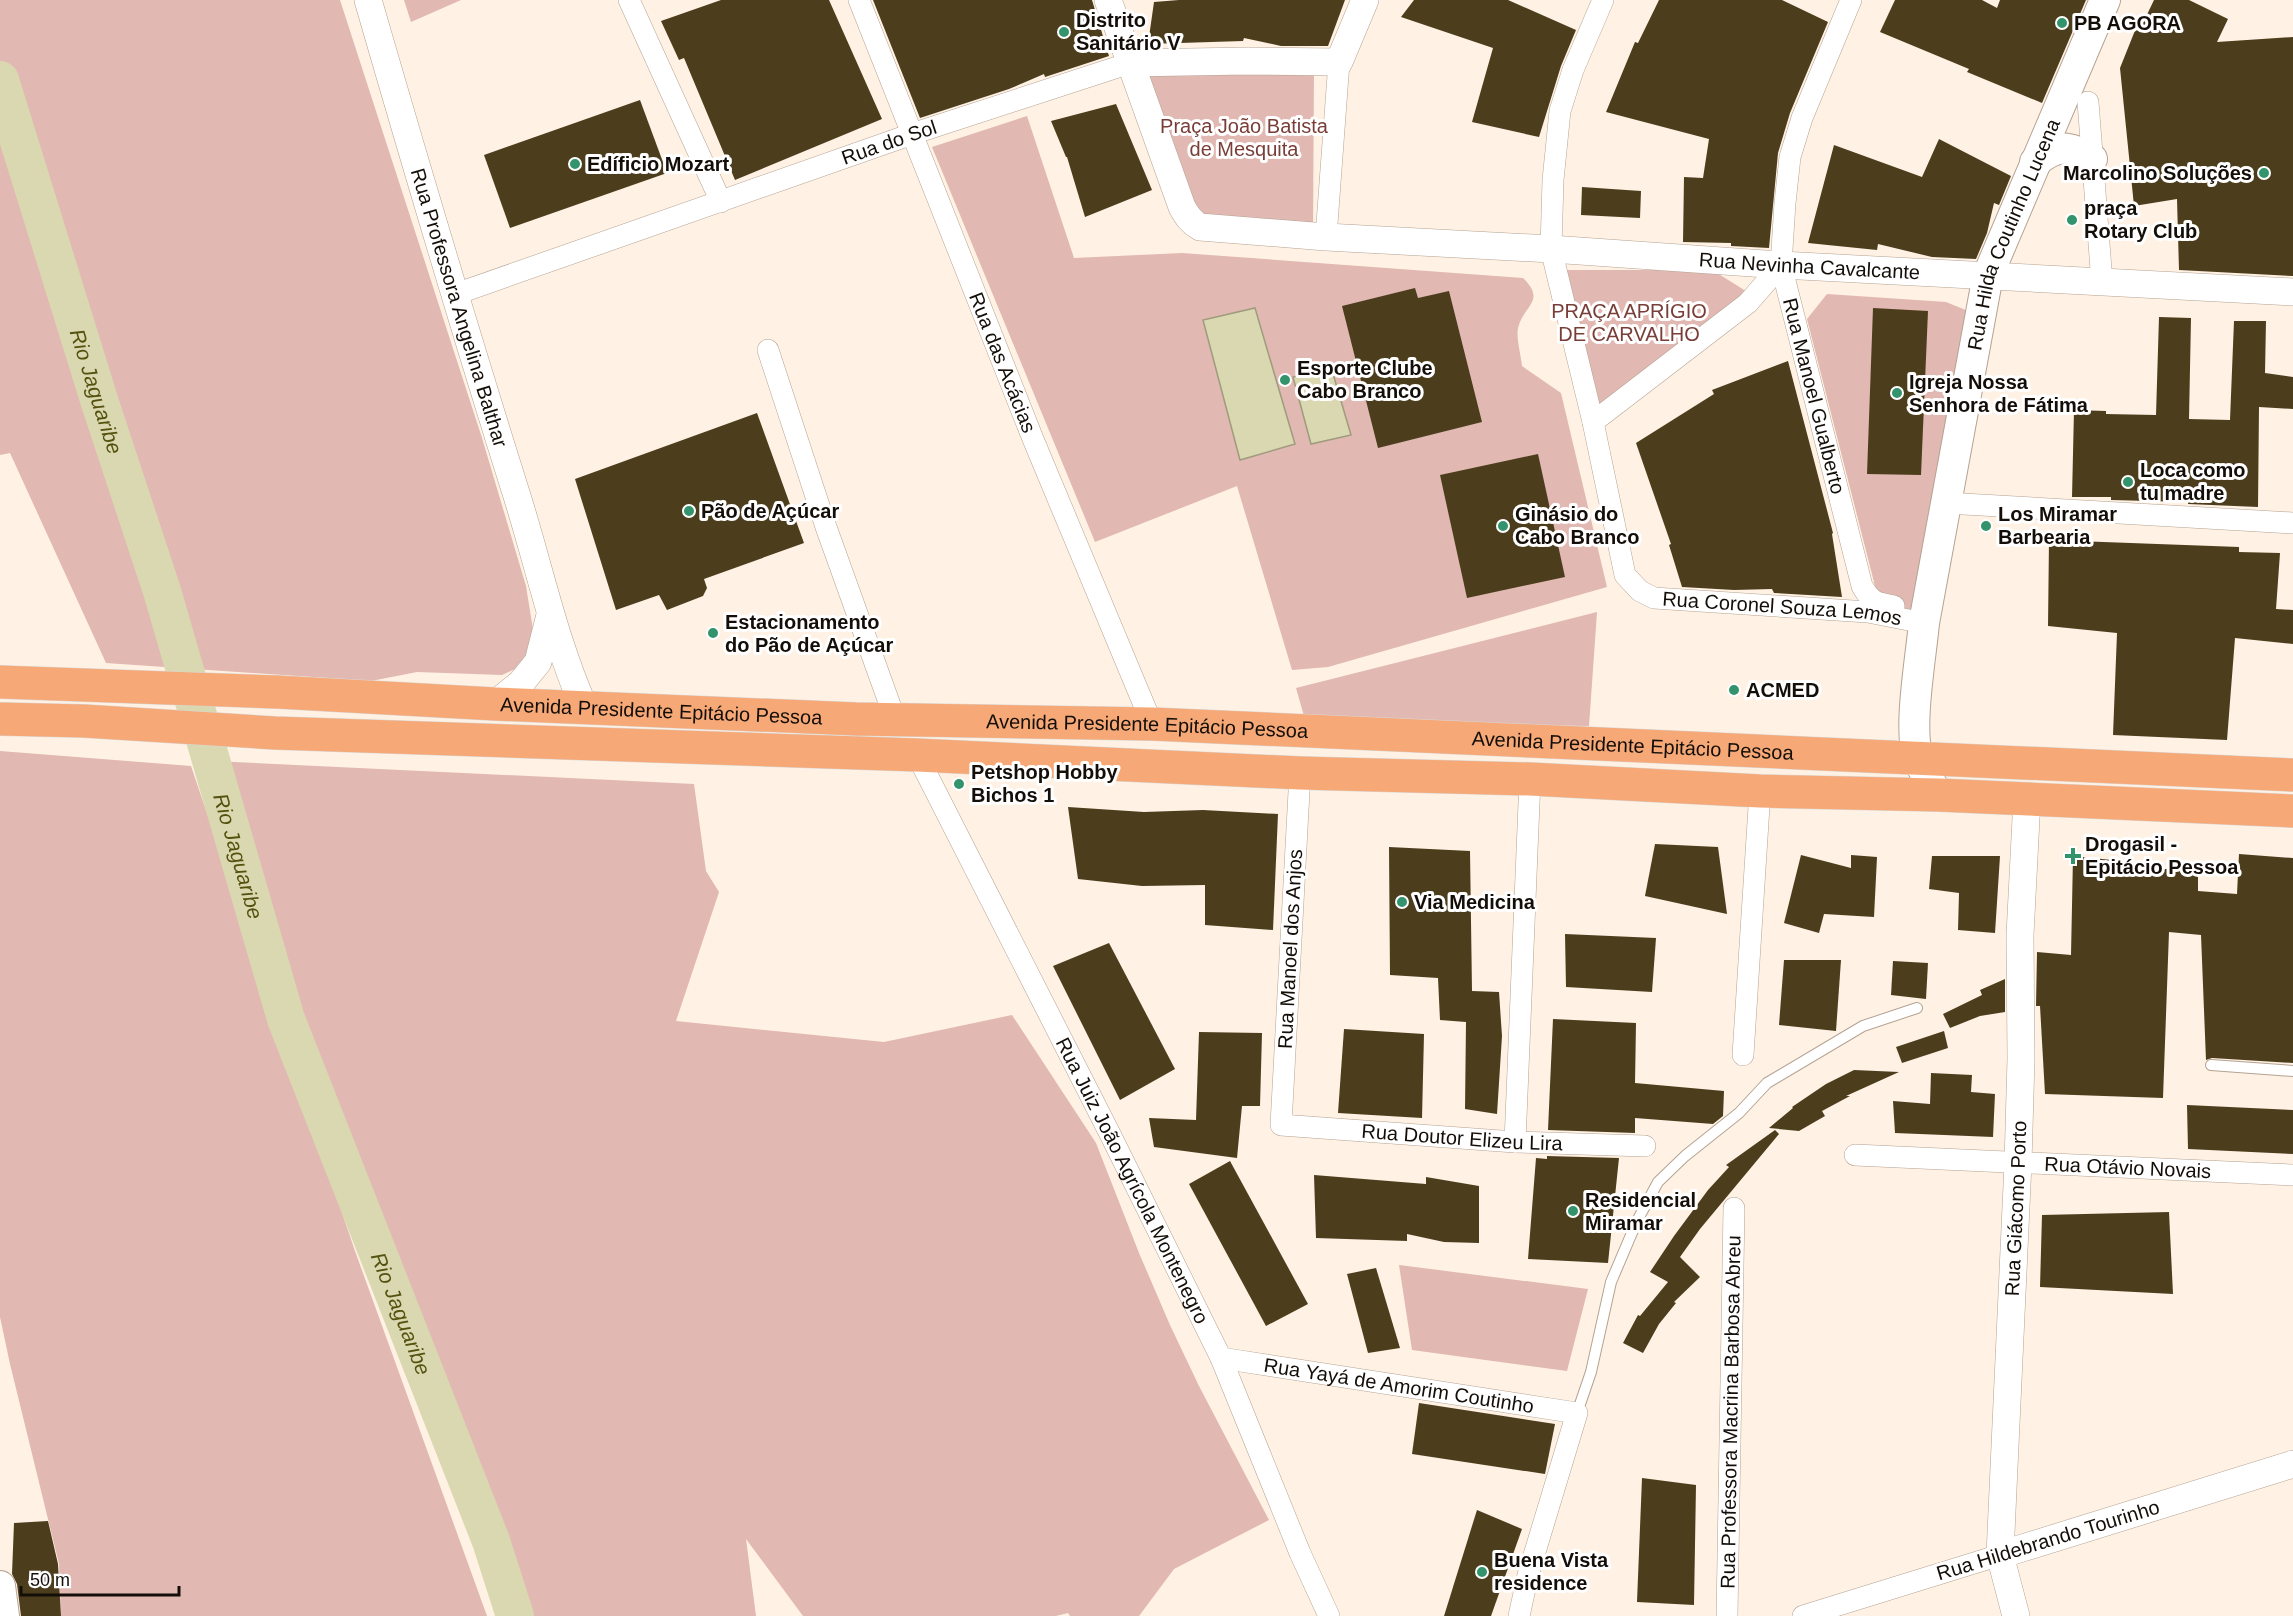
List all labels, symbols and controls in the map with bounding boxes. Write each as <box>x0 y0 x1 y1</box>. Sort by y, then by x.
place label: Distrito Sanitário V <box>1076 9 1181 54</box>
place label: PB AGORA <box>2074 12 2181 34</box>
marker: PB AGORA <box>2055 16 2069 30</box>
marker: Distrito Sanitário V <box>1057 25 1071 39</box>
park label: Praça João Batista de Mesquita <box>1160 115 1329 160</box>
street label: Rua Hilda Coutinho Lucena <box>1963 115 2064 352</box>
street label: Rua do Sol <box>839 116 939 169</box>
place label: Edíficio Mozart <box>587 153 730 175</box>
marker: Edíficio Mozart <box>568 157 582 171</box>
place label: Marcolino Soluções <box>2063 162 2252 184</box>
street label: Rua Professora Angelina Balthar <box>407 166 512 450</box>
marker: Marcolino Soluções <box>2257 166 2271 180</box>
place label: praça Rotary Club <box>2084 197 2197 242</box>
marker: praça Rotary Club <box>2065 213 2079 227</box>
street label: Rua Nevinha Cavalcante <box>1698 248 1921 283</box>
street label: Rua das Acácias <box>965 289 1040 436</box>
street label: Rua Manoel Gualberto <box>1779 296 1849 496</box>
park label: PRAÇA APRÍGIO DE CARVALHO <box>1551 300 1707 345</box>
water label: Rio Jaguaribe <box>66 326 127 457</box>
place label: Esporte Clube Cabo Branco <box>1297 357 1433 402</box>
place label: Igreja Nossa Senhora de Fátima <box>1909 371 2089 416</box>
marker: Esporte Clube Cabo Branco <box>1278 373 1292 387</box>
marker: Igreja Nossa Senhora de Fátima <box>1890 386 1904 400</box>
place label: Loca como tu madre <box>2140 459 2246 504</box>
marker: Loca como tu madre <box>2121 475 2135 489</box>
place label: Pão de Açúcar <box>701 500 839 522</box>
place label: Ginásio do Cabo Branco <box>1515 503 1639 548</box>
place label: Los Miramar Barbearia <box>1998 503 2117 548</box>
marker: Pão de Açúcar <box>682 504 696 518</box>
marker: Ginásio do Cabo Branco <box>1496 519 1510 533</box>
marker: Los Miramar Barbearia <box>1979 519 1993 533</box>
street label: Rua Coronel Souza Lemos <box>1662 588 1904 629</box>
place label: Estacionamento do Pão de Açúcar <box>725 611 893 656</box>
marker: Estacionamento do Pão de Açúcar <box>706 626 720 640</box>
place label: ACMED <box>1746 679 1819 701</box>
marker: ACMED <box>1727 683 1741 697</box>
street label: Avenida Presidente Epitácio Pessoa <box>500 693 824 729</box>
street label: Avenida Presidente Epitácio Pessoa <box>986 710 1309 742</box>
street label: Avenida Presidente Epitácio Pessoa <box>1471 727 1795 764</box>
place label: Petshop Hobby Bichos 1 <box>971 761 1119 806</box>
marker: Petshop Hobby Bichos 1 <box>952 777 966 791</box>
water label: Rio Jaguaribe <box>210 791 268 921</box>
place label: Drogasil - Epitácio Pessoa <box>2085 833 2239 878</box>
street label: Rua Manoel dos Anjos <box>1274 848 1306 1050</box>
marker: Drogasil - Epitácio Pessoa <box>2066 849 2080 863</box>
place label: Via Medicina <box>1414 891 1536 913</box>
marker: Via Medicina <box>1395 895 1409 909</box>
street label: Rua Juiz João Agrícola Montenegro <box>1052 1034 1213 1327</box>
street label: Rua Doutor Elizeu Lira <box>1361 1120 1564 1154</box>
street label: Rua Giácomo Porto <box>2001 1120 2030 1297</box>
street label: Rua Otávio Novais <box>2044 1153 2212 1182</box>
place label: Residencial Miramar <box>1585 1189 1696 1234</box>
marker: Residencial Miramar <box>1566 1204 1580 1218</box>
street label: Rua Professora Macrina Barbosa Abreu <box>1716 1235 1745 1589</box>
water label: Rio Jaguaribe <box>367 1249 436 1378</box>
street label: Rua Yayá de Amorim Coutinho <box>1262 1354 1535 1417</box>
street label: Rua Hildebrando Tourinho <box>1934 1496 2162 1584</box>
place label: Buena Vista residence <box>1494 1549 1609 1594</box>
scale bar <box>21 1559 178 1597</box>
marker: Buena Vista residence <box>1475 1565 1489 1579</box>
text: 50 m <box>30 1570 70 1590</box>

